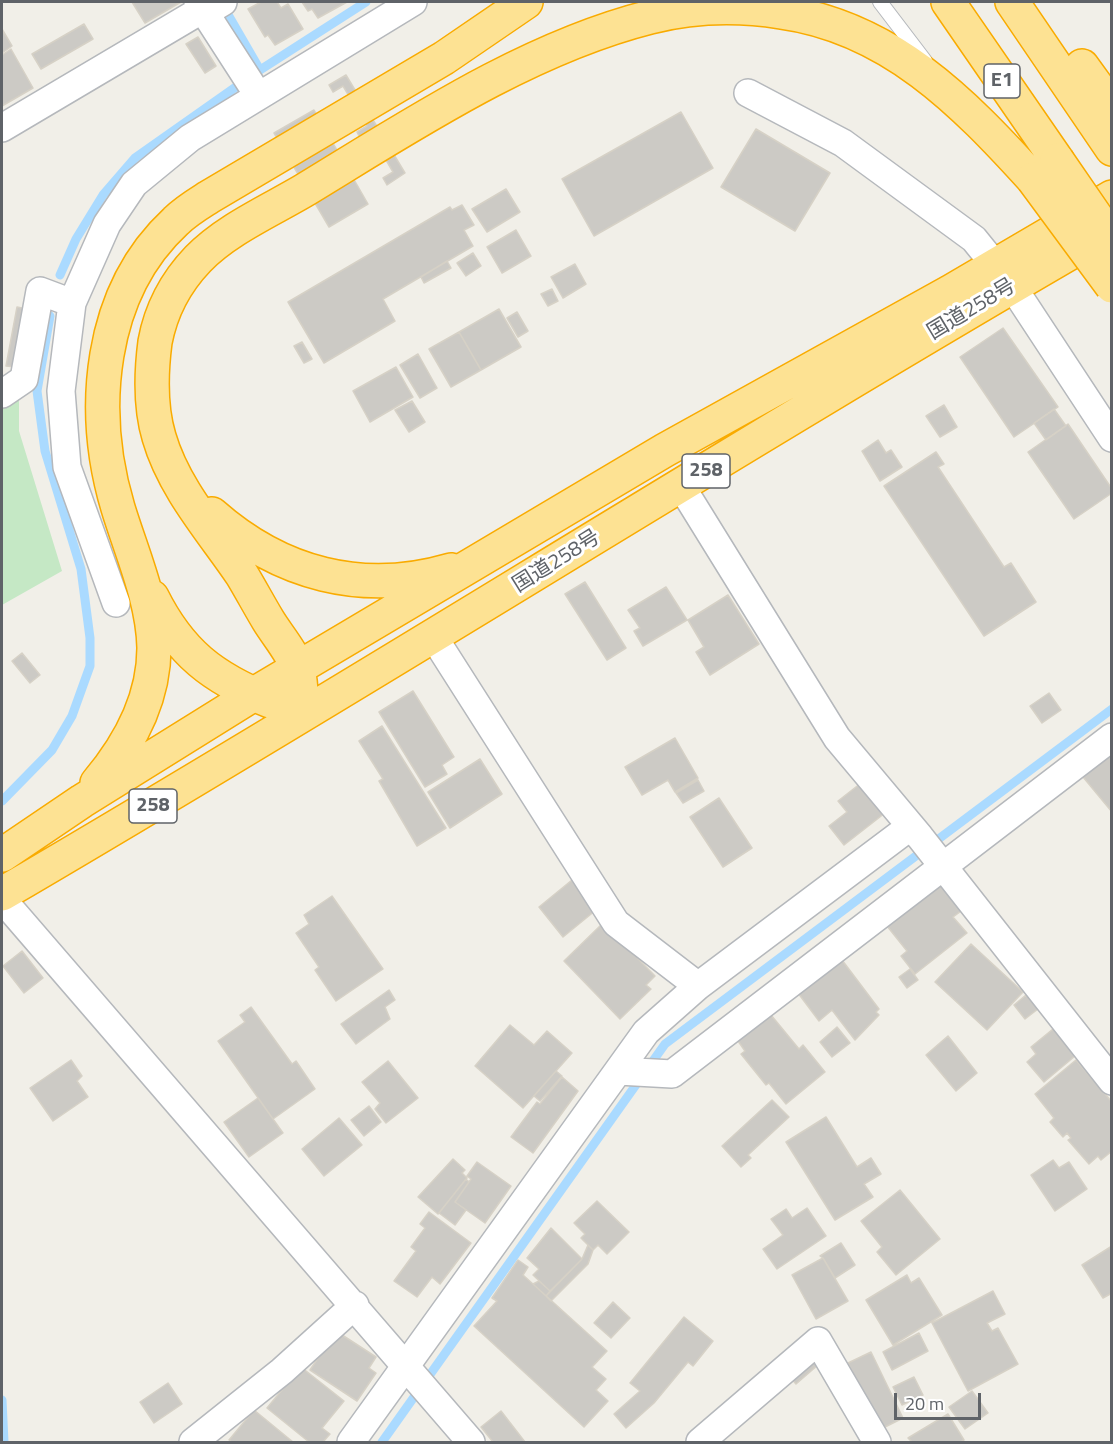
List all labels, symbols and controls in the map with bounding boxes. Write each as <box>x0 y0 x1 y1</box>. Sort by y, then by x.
road number: E1 <box>984 64 1020 98</box>
street label: 国道258号 <box>923 274 1021 346</box>
road number: 258 <box>682 454 730 488</box>
street label: 国道258号 <box>509 525 605 599</box>
road number: 258 <box>129 789 177 823</box>
scale bar <box>897 1381 984 1419</box>
text: 20 m <box>905 1390 944 1417</box>

